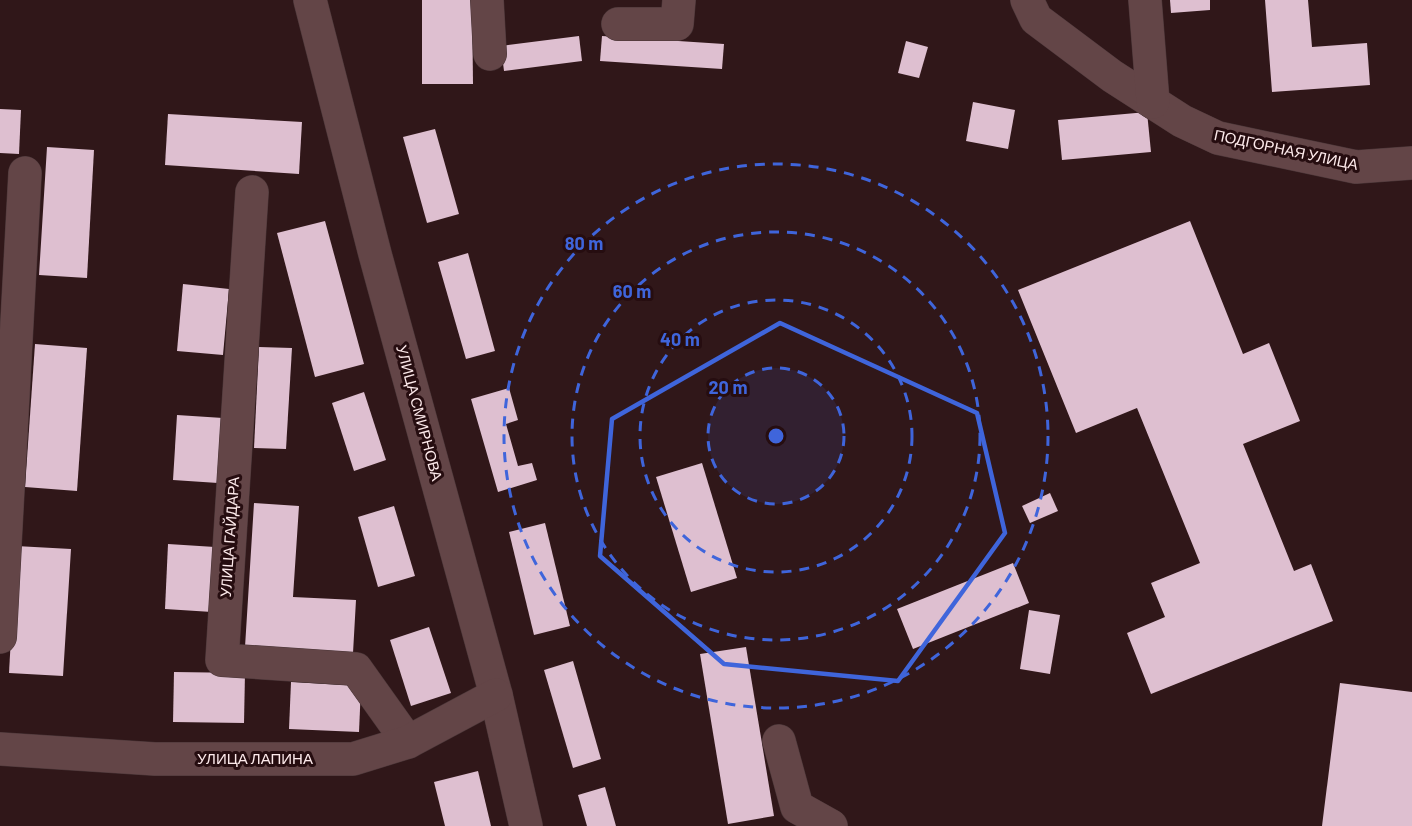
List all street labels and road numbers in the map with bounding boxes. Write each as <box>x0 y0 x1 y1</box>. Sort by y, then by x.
street label: ПОДГОРНАЯ УЛИЦА <box>1213 125 1360 173</box>
street label: УЛИЦА СМИРНОВА <box>393 343 447 483</box>
street label: УЛИЦА ГАЙДАРА <box>216 476 242 598</box>
street label: УЛИЦА ЛАПИНА <box>197 749 313 767</box>

